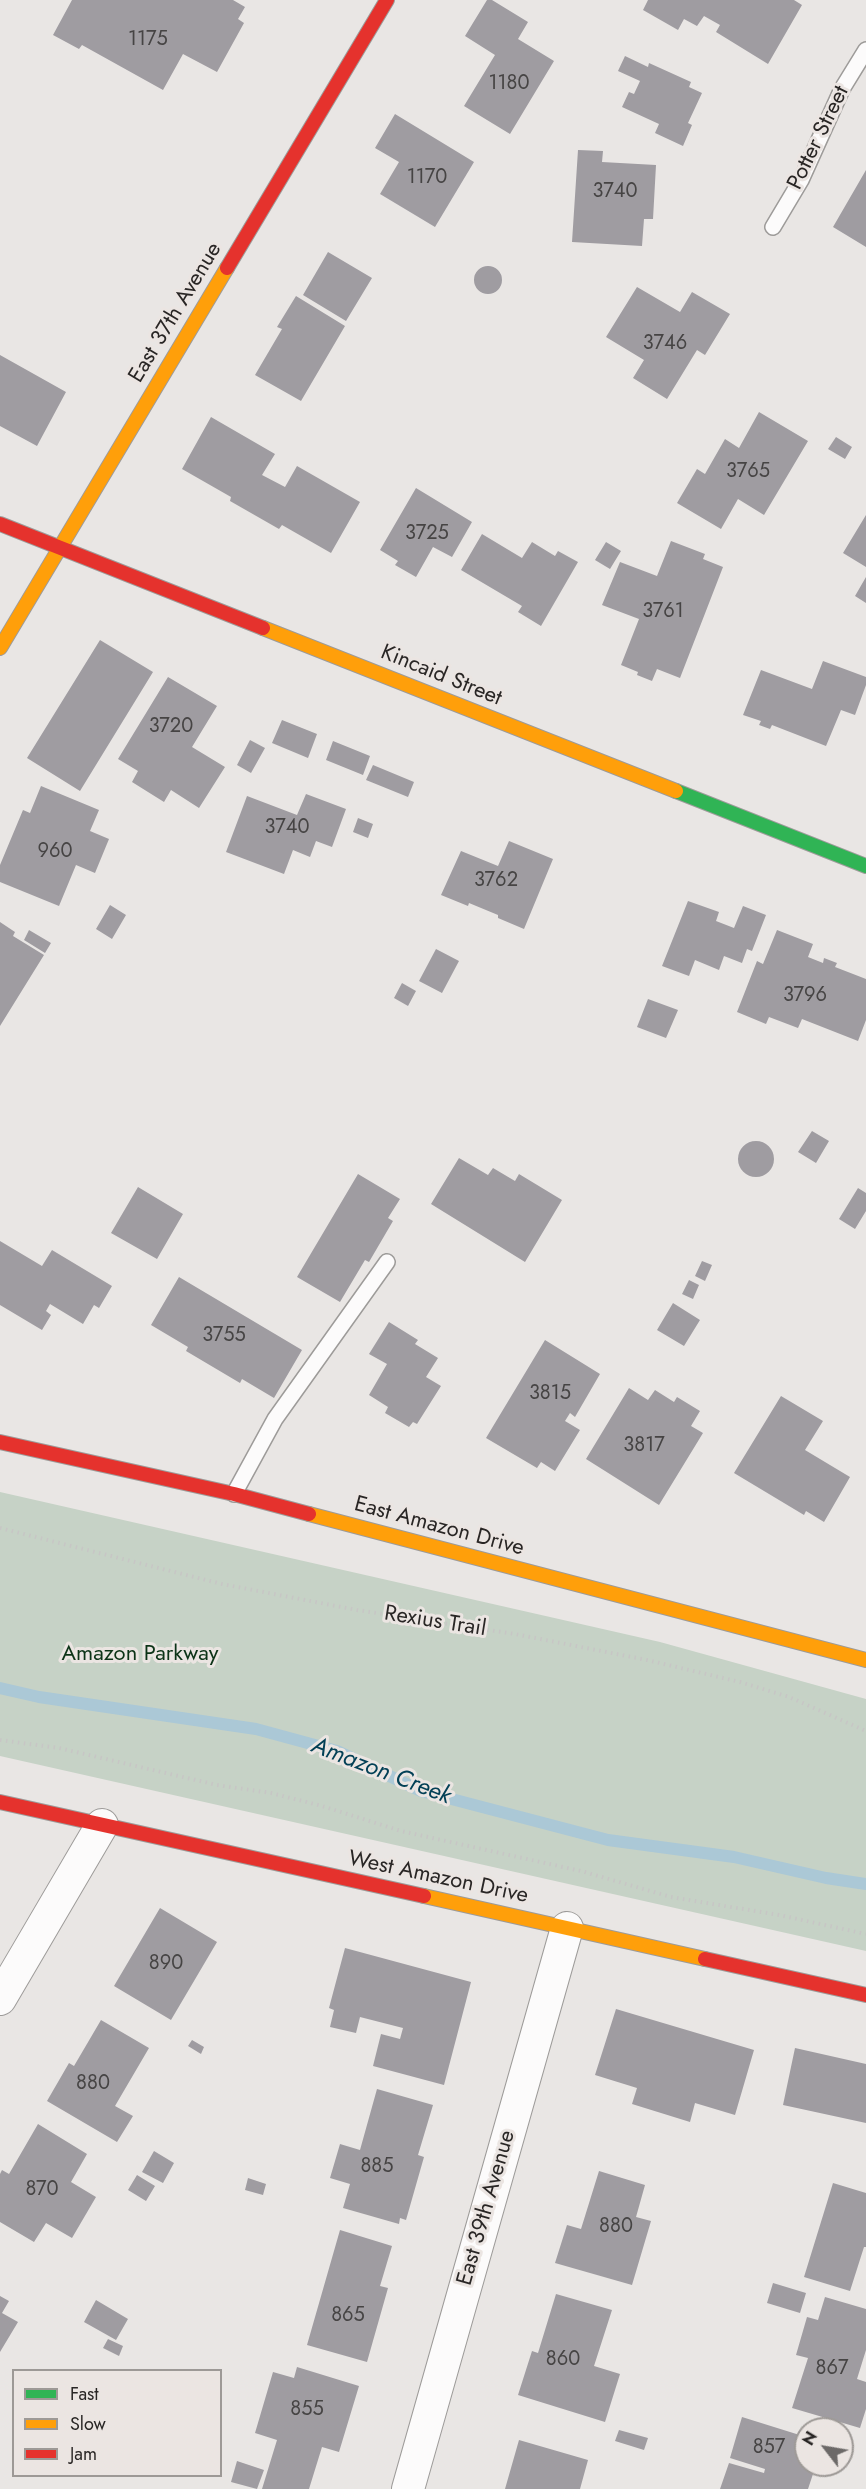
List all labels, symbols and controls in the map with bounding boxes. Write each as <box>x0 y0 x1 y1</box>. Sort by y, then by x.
house number: 1175 <box>128 28 168 52</box>
house number: 1180 <box>489 72 529 96</box>
street label: Potter Street <box>783 82 855 194</box>
house number: 1170 <box>407 166 447 190</box>
house number: 3740 <box>593 180 637 204</box>
street label: East 37th Avenue <box>124 238 228 388</box>
house number: 3746 <box>643 332 687 356</box>
house number: 3765 <box>726 460 770 484</box>
house number: 3725 <box>405 522 449 546</box>
house number: 3761 <box>642 600 684 624</box>
street label: Kincaid Street <box>377 640 505 712</box>
house number: 3720 <box>149 715 193 739</box>
house number: 3740 <box>265 816 309 840</box>
house number: 960 <box>37 840 73 864</box>
house number: 3762 <box>474 869 518 893</box>
house number: 3796 <box>783 984 827 1008</box>
house number: 3755 <box>202 1324 246 1348</box>
house number: 3815 <box>529 1382 571 1406</box>
house number: 3817 <box>623 1434 665 1458</box>
street label: East Amazon Drive <box>351 1492 527 1562</box>
street label: Rexius Trail <box>382 1601 488 1643</box>
park label: Amazon Parkway <box>62 1642 218 1668</box>
water label: Amazon Creek <box>307 1732 455 1812</box>
street label: West Amazon Drive <box>346 1846 530 1910</box>
house number: 890 <box>149 1952 183 1976</box>
house number: 880 <box>76 2072 110 2096</box>
street label: East 39th Avenue <box>452 2127 522 2289</box>
house number: 885 <box>360 2155 394 2179</box>
house number: 870 <box>25 2178 59 2202</box>
house number: 880 <box>599 2215 633 2239</box>
house number: 865 <box>331 2304 365 2328</box>
house number: 860 <box>546 2348 580 2372</box>
house number: 867 <box>816 2357 848 2381</box>
legend <box>12 2369 222 2477</box>
text: Fast <box>70 2381 99 2407</box>
house number: 855 <box>290 2398 324 2422</box>
text: Slow <box>70 2411 106 2437</box>
north arrow <box>794 2417 854 2477</box>
text: N <box>797 2427 823 2450</box>
house number: 857 <box>753 2436 785 2460</box>
text: Jam <box>70 2441 97 2467</box>

